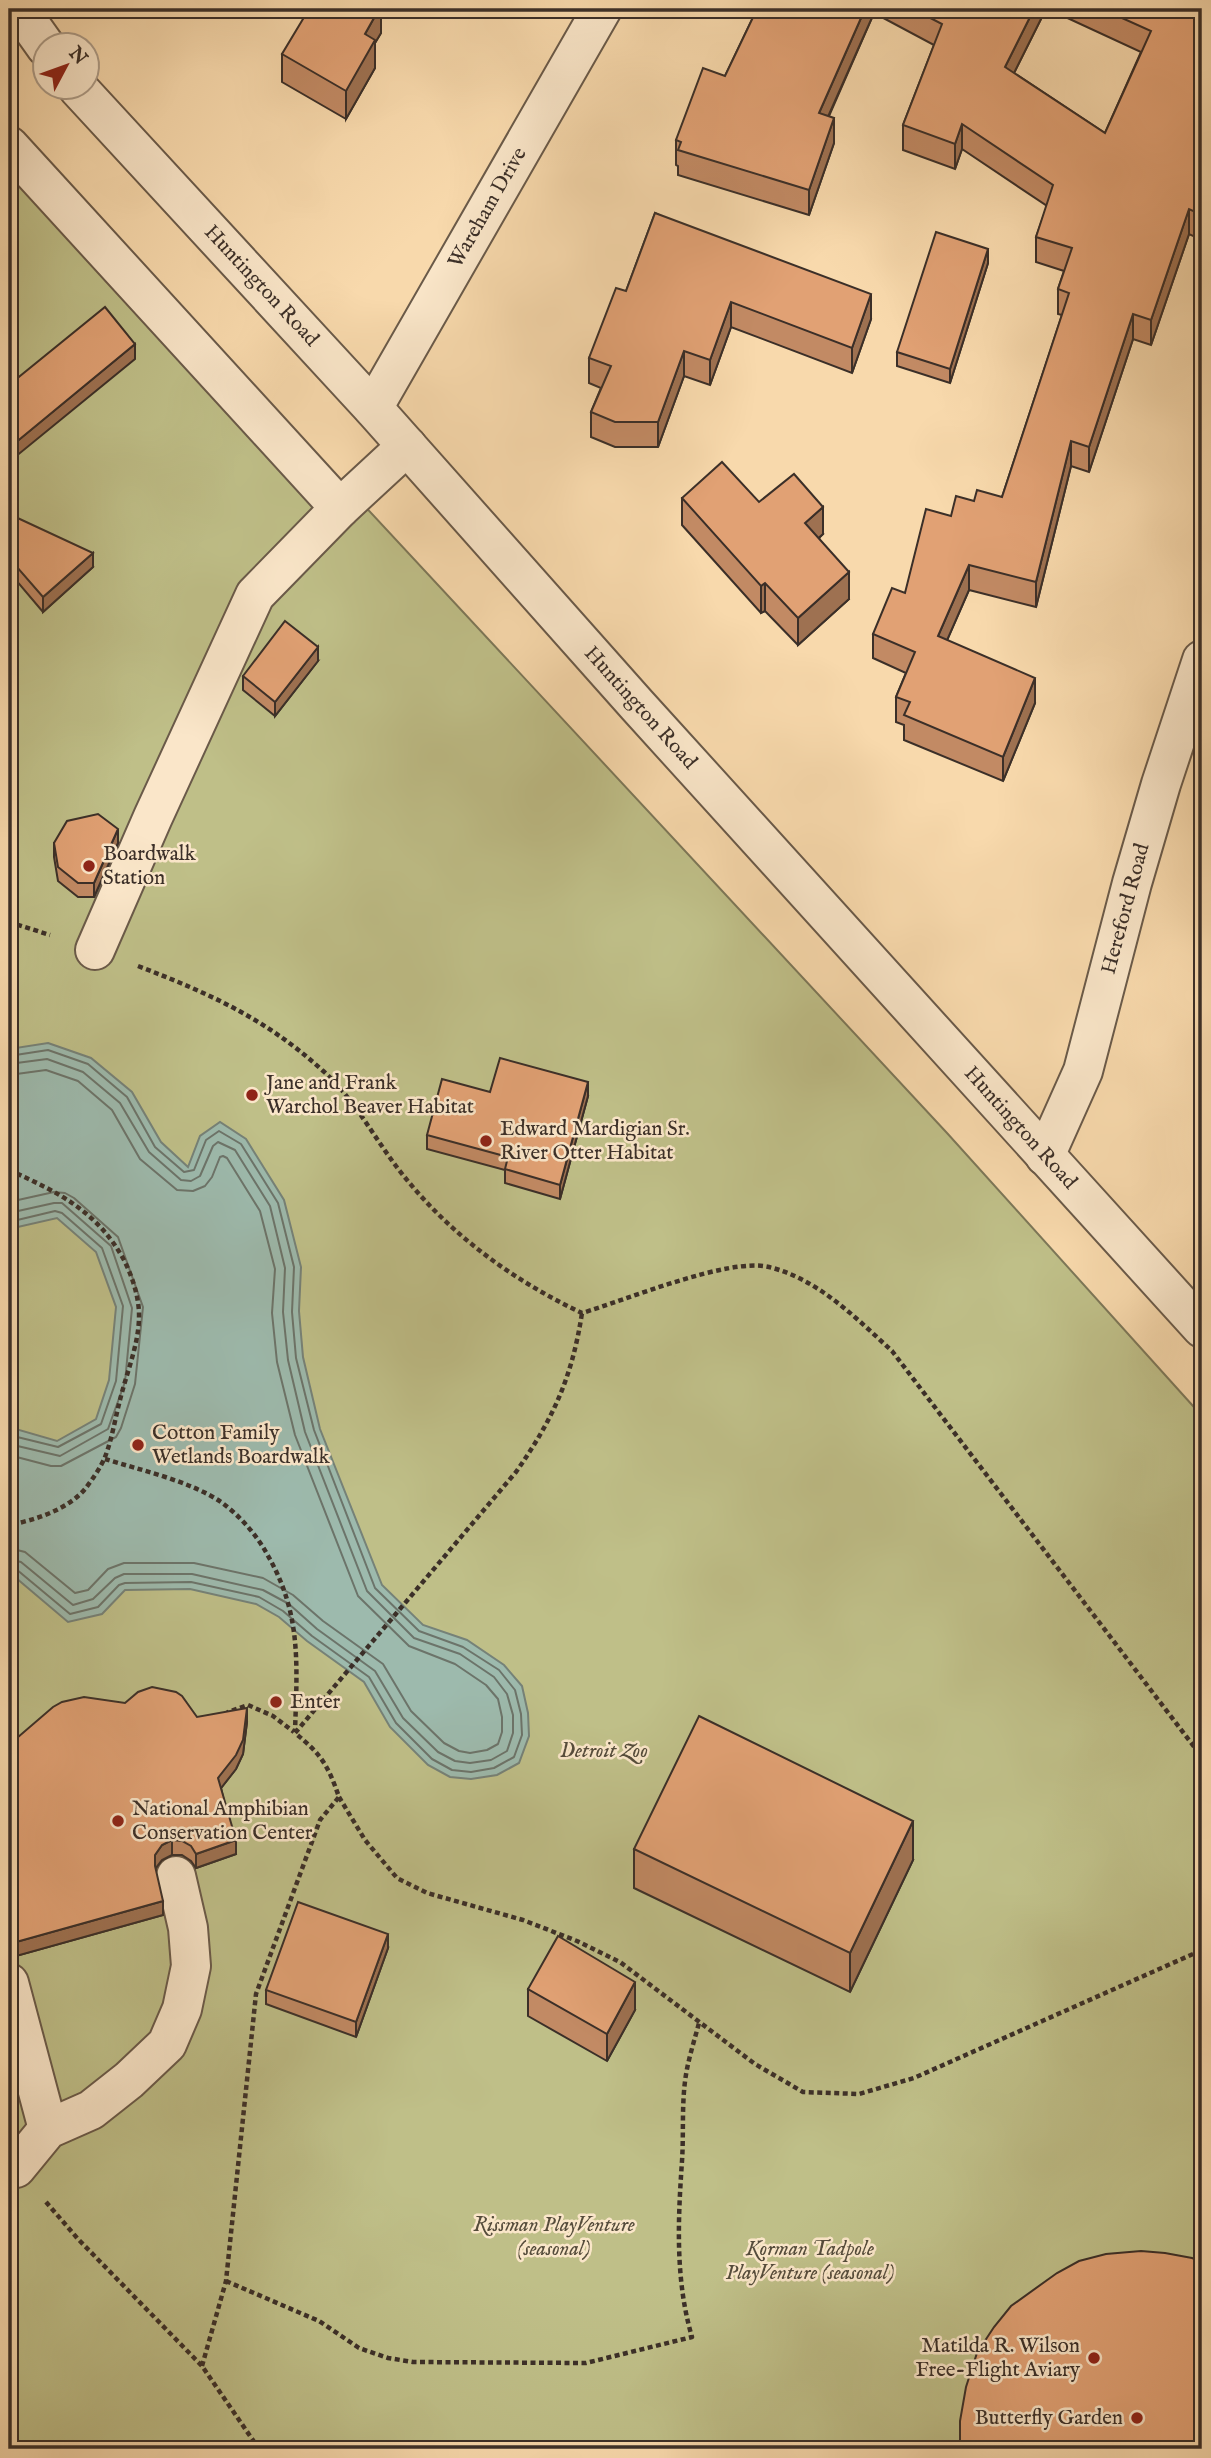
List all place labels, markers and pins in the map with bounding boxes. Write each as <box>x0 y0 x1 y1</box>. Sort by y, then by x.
place label: Boardwalk Station <box>103 841 197 892</box>
marker: Boardwalk Station <box>81 858 97 874</box>
place label: Jane and Frank Warchol Beaver Habitat <box>264 1070 474 1121</box>
marker: Jane and Frank Warchol Beaver Habitat <box>244 1087 260 1103</box>
place label: Edward Mardigian Sr. River Otter Habitat <box>500 1116 690 1167</box>
marker: Edward Mardigian Sr. River Otter Habitat <box>478 1133 494 1149</box>
place label: Cotton Family Wetlands Boardwalk <box>152 1420 331 1471</box>
marker: Cotton Family Wetlands Boardwalk <box>130 1437 146 1453</box>
place label: Enter <box>290 1689 341 1716</box>
marker: Enter <box>268 1694 284 1710</box>
place label: National Amphibian Conservation Center <box>132 1796 313 1847</box>
marker: National Amphibian Conservation Center <box>110 1813 126 1829</box>
place label: Matilda R. Wilson Free-Flight Aviary <box>915 2333 1081 2384</box>
marker: Matilda R. Wilson Free-Flight Aviary <box>1086 2350 1102 2366</box>
place label: Butterfly Garden <box>975 2405 1123 2432</box>
marker: Butterfly Garden <box>1129 2410 1145 2426</box>

